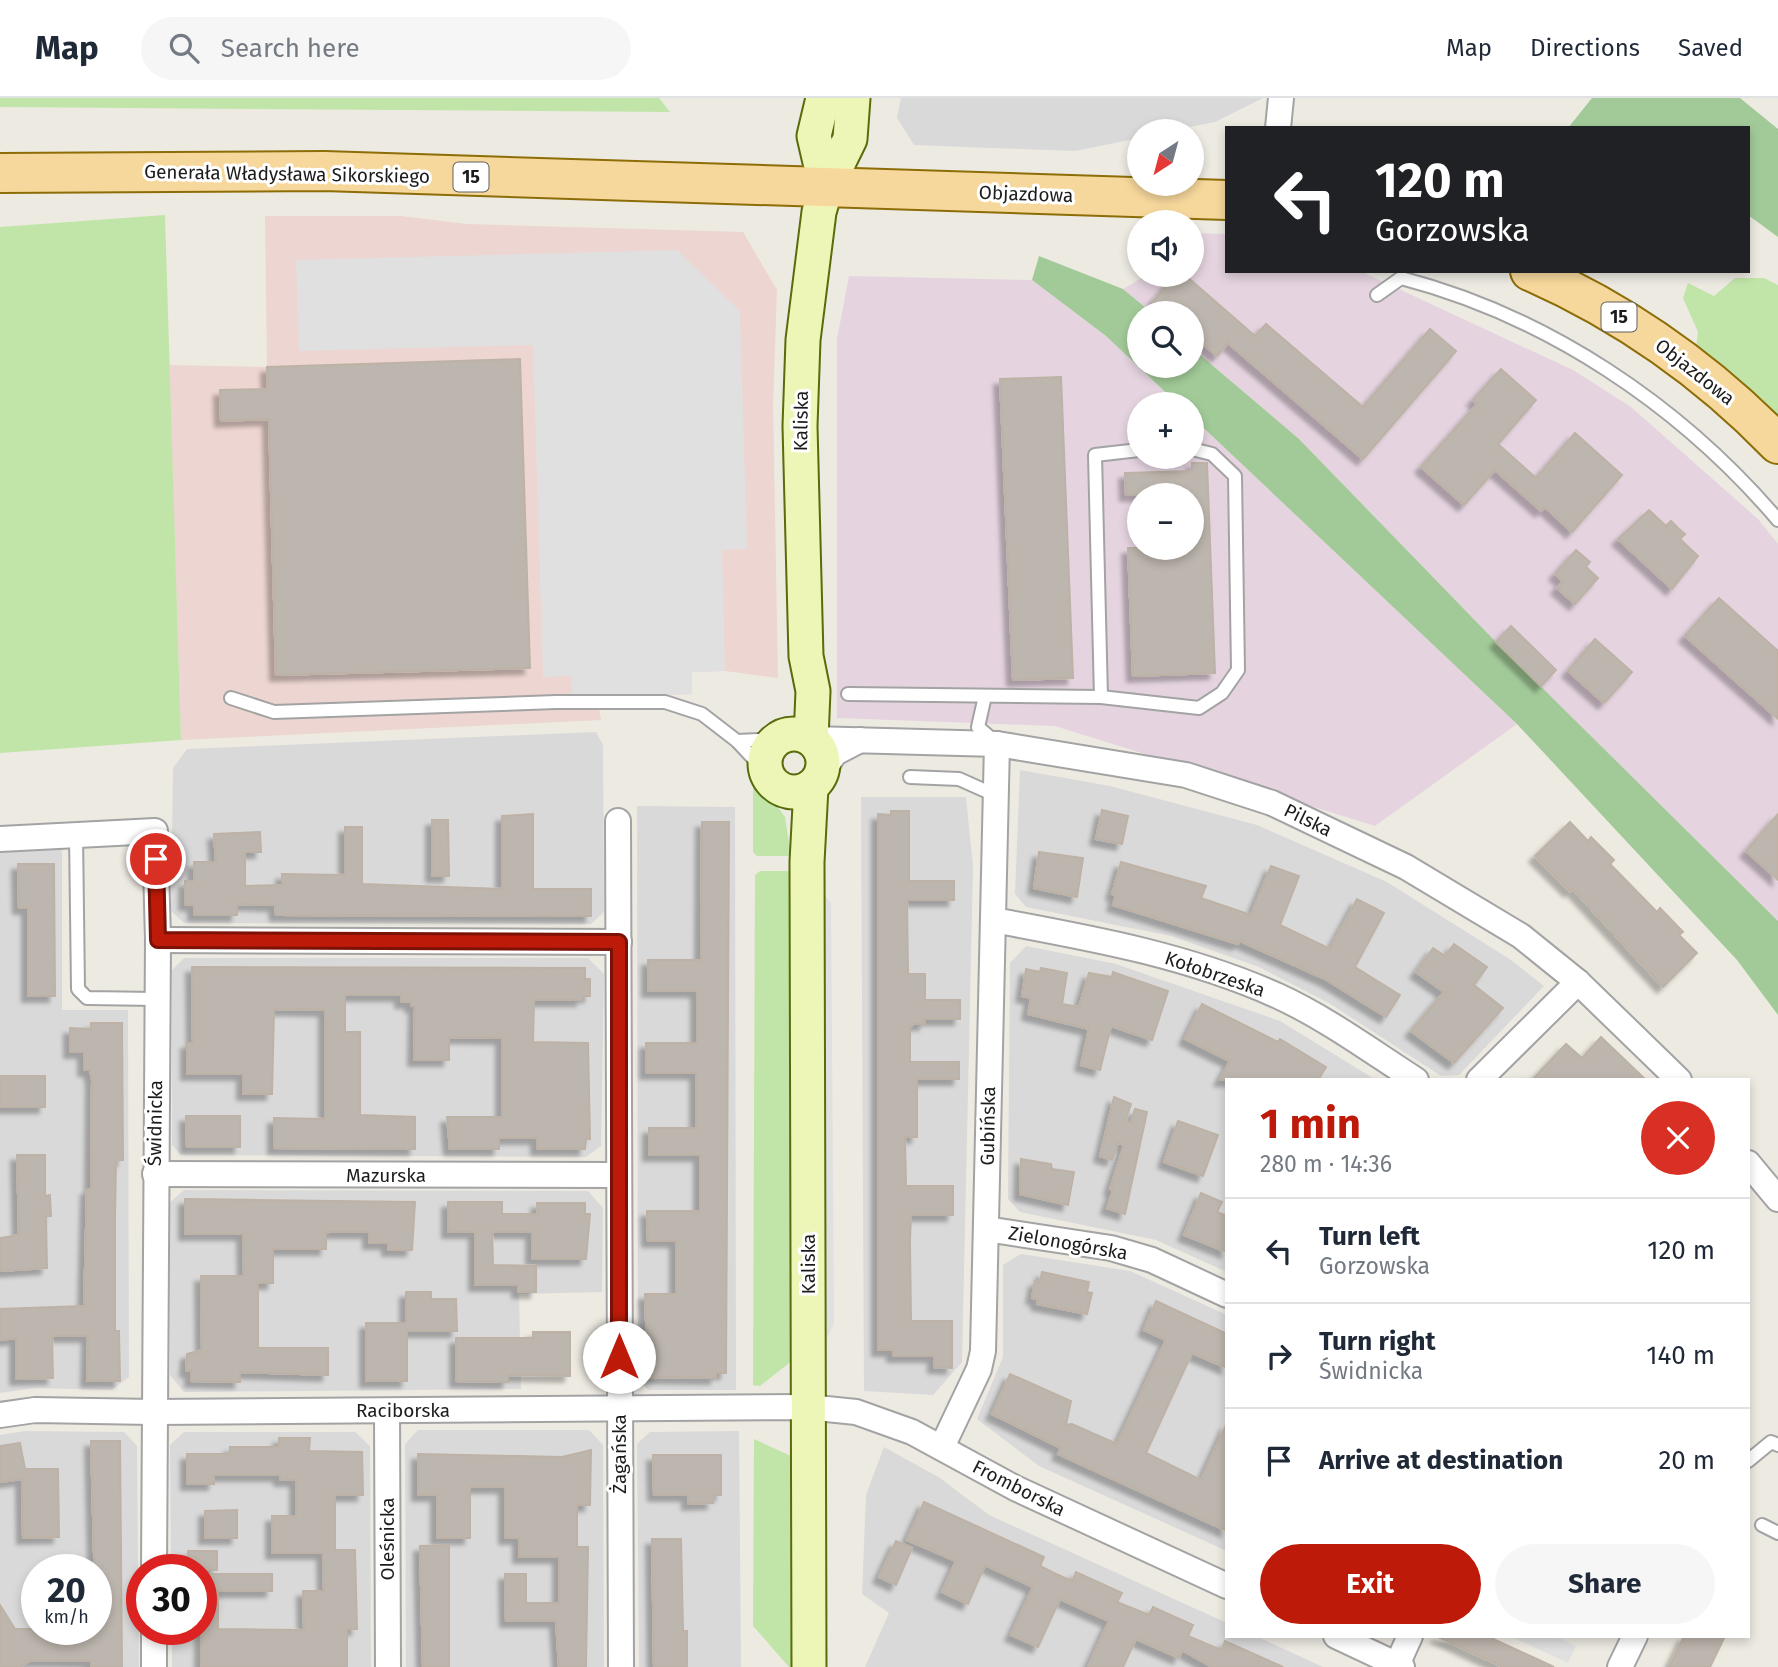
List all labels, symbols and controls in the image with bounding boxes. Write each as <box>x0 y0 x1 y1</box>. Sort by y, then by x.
search box <box>141 17 631 80</box>
text: Map <box>35 28 99 68</box>
icon: search <box>165 29 203 67</box>
text: Search here <box>221 33 360 64</box>
text: Map <box>1446 34 1492 62</box>
text: Directions <box>1530 34 1640 62</box>
text: Saved <box>1678 34 1743 62</box>
north arrow <box>1127 119 1204 196</box>
map controls <box>1127 119 1204 560</box>
text: 120 m <box>1375 151 1505 210</box>
icon: left <box>1260 154 1351 245</box>
street label: Generała Władysława Sikorskiego <box>144 160 430 188</box>
road number: 15 <box>454 162 489 192</box>
street label: Objazdowa <box>978 181 1074 207</box>
button: sound <box>1127 210 1204 287</box>
text: Gorzowska <box>1375 211 1530 249</box>
button: search <box>1127 301 1204 378</box>
road number: 15 <box>1602 302 1636 331</box>
street label: Objazdowa <box>1651 334 1739 410</box>
street label: Kaliska <box>789 390 813 452</box>
button: + <box>1127 392 1204 469</box>
button: − <box>1127 483 1204 560</box>
street label: Pilska <box>1280 799 1336 841</box>
pin <box>126 829 186 889</box>
icon: arrive <box>137 840 175 878</box>
street label: Kołobrzeska <box>1162 946 1268 1002</box>
street label: Świdnicka <box>143 1080 167 1166</box>
street label: Gubińska <box>976 1086 1000 1166</box>
text: 1 min <box>1260 1099 1361 1149</box>
button: close <box>1641 1101 1715 1175</box>
text: 280 m · 14:36 <box>1260 1150 1392 1178</box>
street label: Mazurska <box>346 1164 426 1187</box>
street label: Zielonogórska <box>1007 1221 1129 1265</box>
text: Turn left <box>1319 1221 1420 1252</box>
icon: left <box>1260 1232 1298 1270</box>
street label: Kaliska <box>797 1234 820 1294</box>
text: 120 m <box>1647 1235 1715 1266</box>
text: Gorzowska <box>1319 1252 1430 1280</box>
position arrow <box>582 1320 656 1394</box>
text: Turn right <box>1319 1326 1436 1357</box>
icon: right <box>1260 1337 1298 1375</box>
text: 140 m <box>1646 1340 1715 1371</box>
text: Świdnicka <box>1319 1357 1423 1385</box>
street label: Raciborska <box>356 1399 450 1422</box>
street label: Żagańska <box>608 1414 631 1494</box>
icon: arrive <box>1260 1442 1298 1480</box>
text: Arrive at destination <box>1319 1445 1563 1476</box>
text: 20 m <box>1658 1445 1715 1476</box>
street label: Fromborska <box>969 1455 1069 1521</box>
street label: Oleśnicka <box>376 1497 399 1581</box>
button: Exit <box>1260 1544 1481 1624</box>
button: Share <box>1495 1544 1715 1624</box>
speed limit sign: 30 <box>126 1554 217 1645</box>
text: 20 <box>47 1569 86 1611</box>
text: km/h <box>44 1606 89 1628</box>

